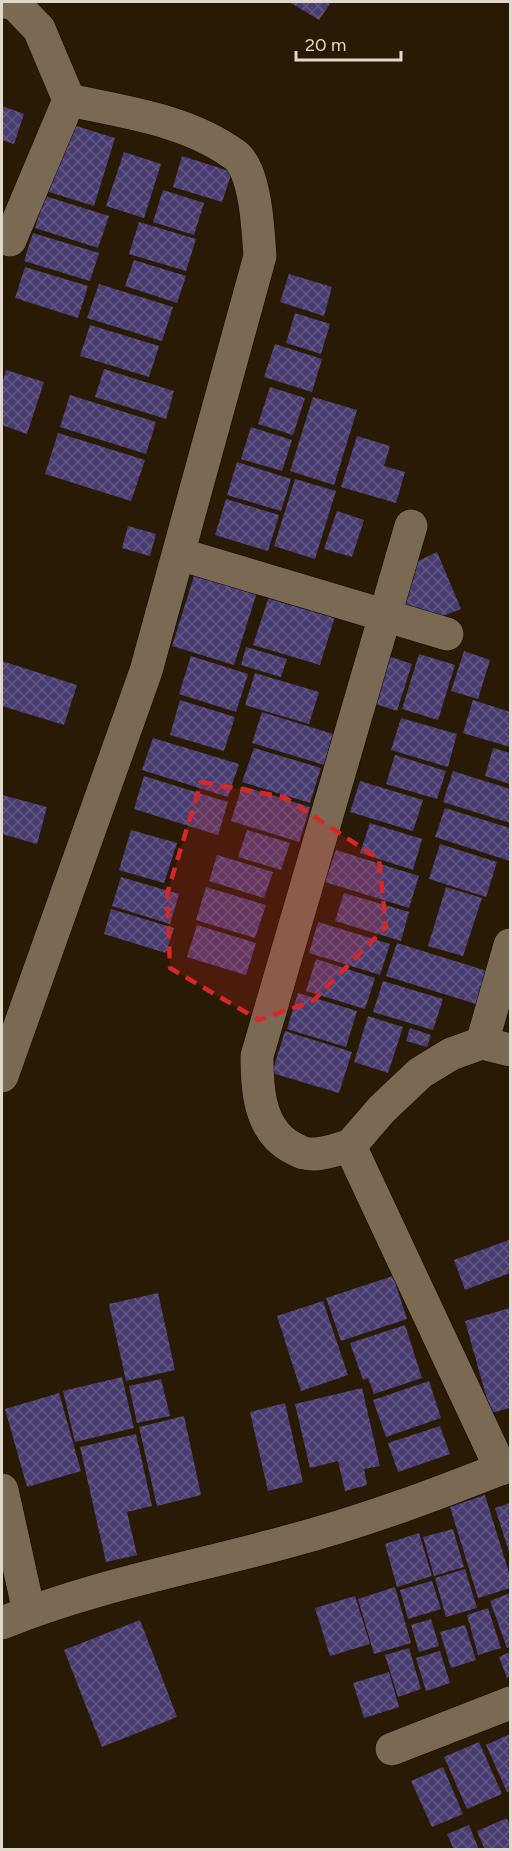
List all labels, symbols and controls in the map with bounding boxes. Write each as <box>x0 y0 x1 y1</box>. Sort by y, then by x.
scale bar <box>296 24 401 62</box>
text: 20 m <box>305 34 346 56</box>

